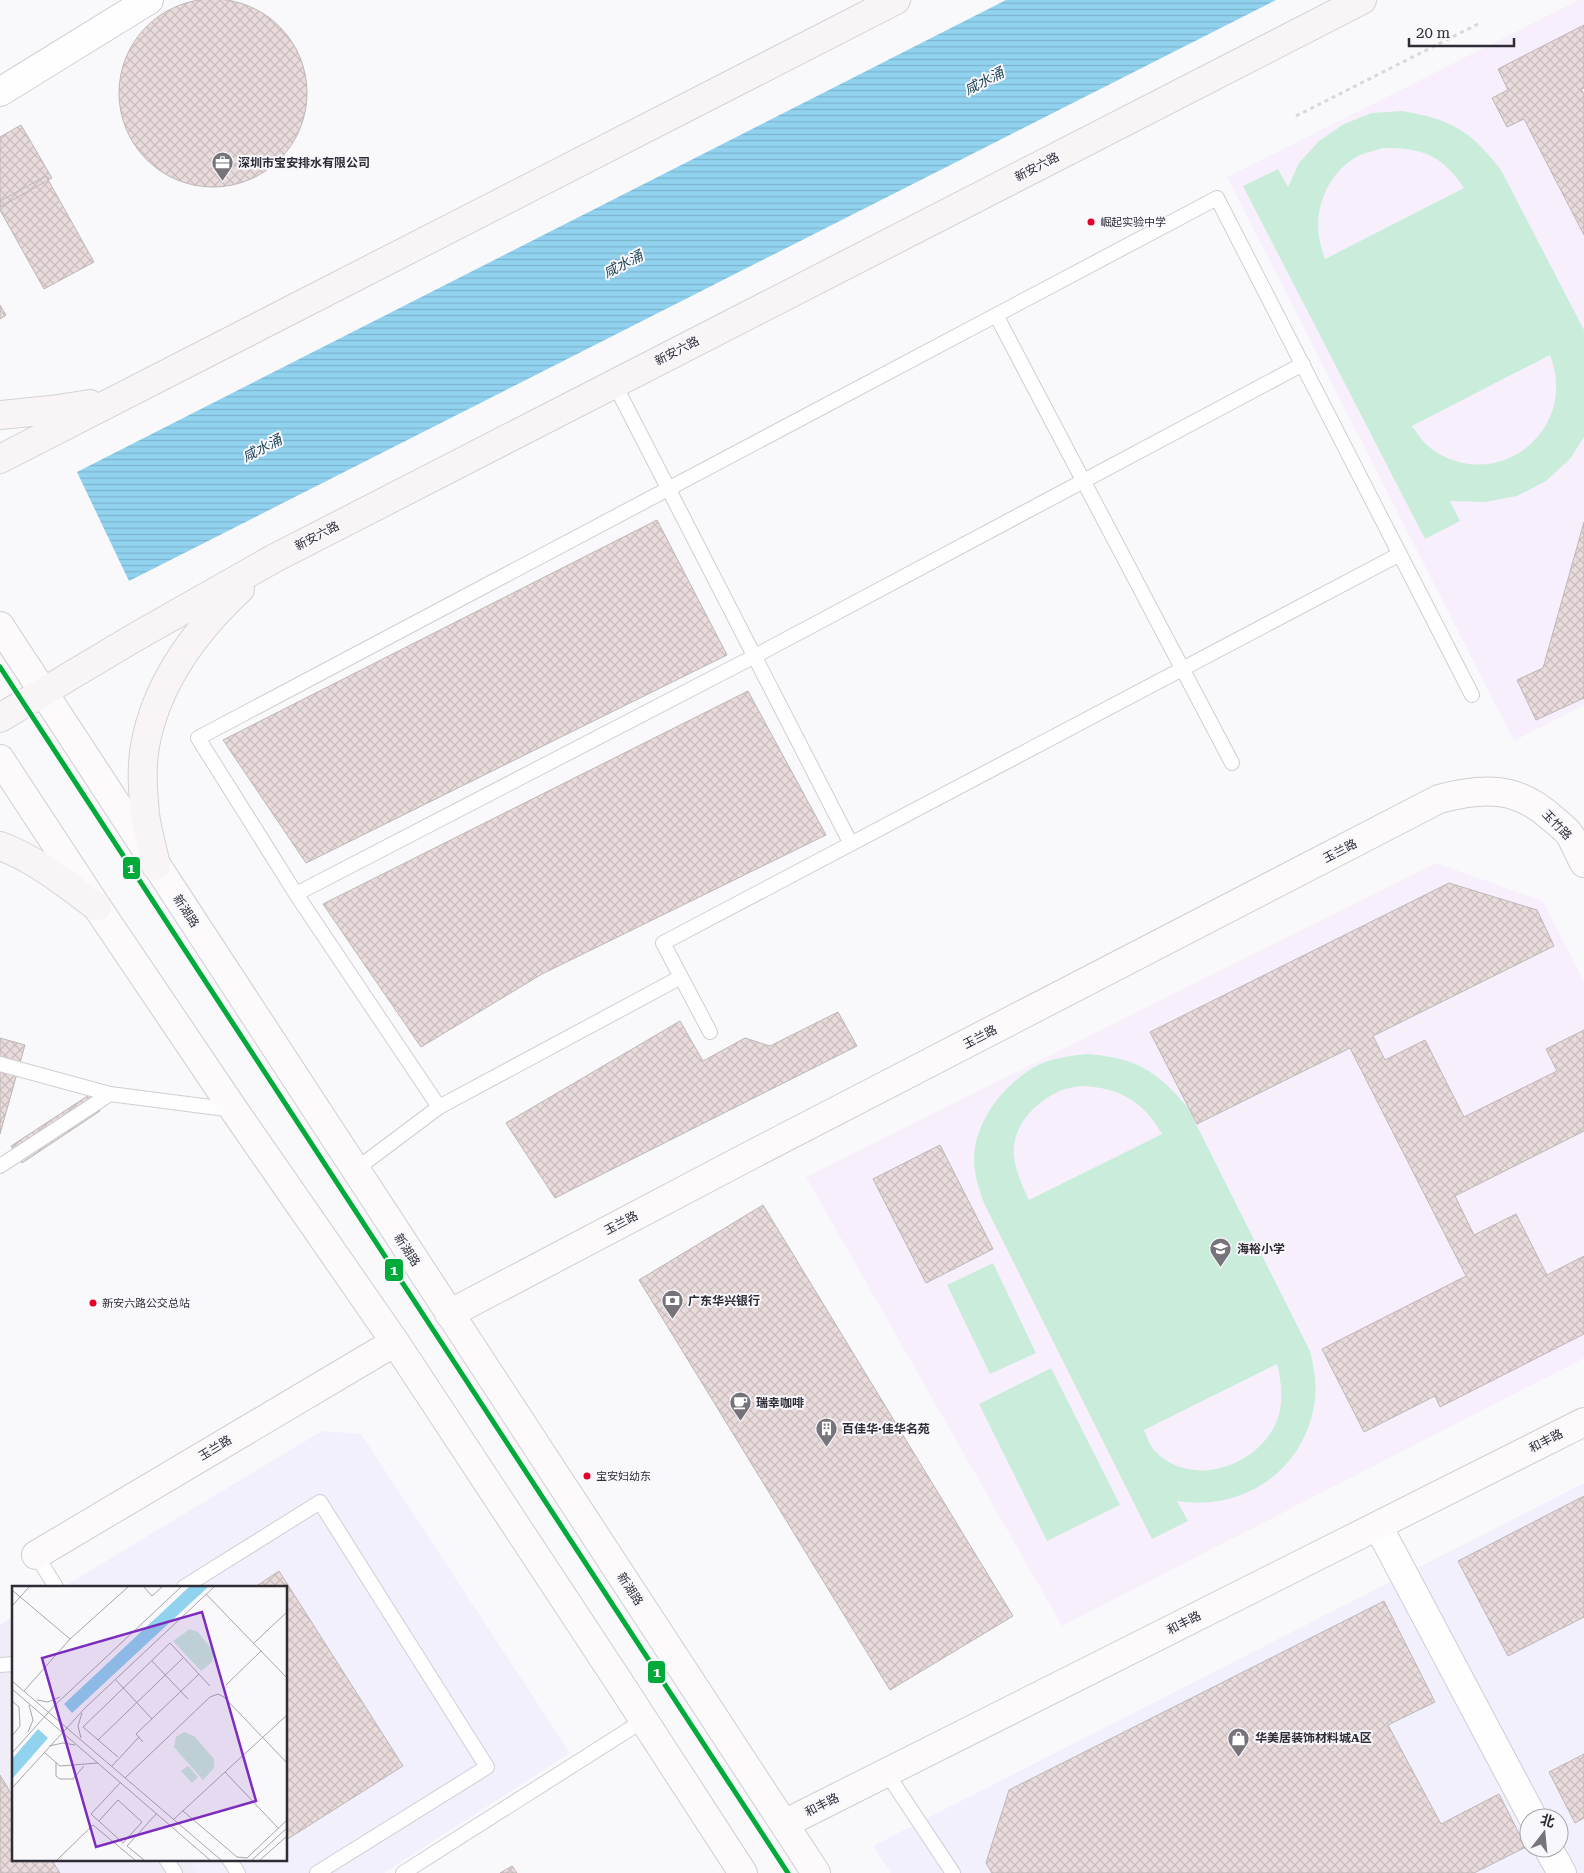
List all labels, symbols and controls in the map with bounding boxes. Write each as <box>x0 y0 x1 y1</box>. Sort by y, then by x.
scale bar <box>1409 15 1514 47</box>
text: 20 m <box>1416 24 1451 42</box>
water label: 咸水涌 <box>962 63 1008 98</box>
street label: 新安六路 <box>1012 150 1062 184</box>
office icon: 深圳市宝安排水有限公司 <box>210 151 234 182</box>
place label: 深圳市宝安排水有限公司 <box>238 156 370 170</box>
place label: 崛起实验中学 <box>1100 216 1166 229</box>
marker: 崛起实验中学 <box>1086 217 1096 227</box>
water label: 咸水涌 <box>601 246 647 281</box>
street label: 新安六路 <box>652 334 702 368</box>
water label: 咸水涌 <box>240 430 286 465</box>
street label: 新安六路 <box>292 519 342 553</box>
street label: 玉竹路 <box>1539 807 1575 843</box>
street label: 玉兰路 <box>1321 837 1359 865</box>
line badge: 1 <box>122 856 141 880</box>
text: 1 <box>127 860 135 876</box>
street label: 新湖路 <box>170 892 202 930</box>
street label: 玉兰路 <box>961 1023 999 1051</box>
street label: 玉兰路 <box>602 1208 640 1238</box>
street label: 新湖路 <box>391 1231 423 1269</box>
school or university icon: 海裕小学 <box>1209 1237 1233 1268</box>
place label: 海裕小学 <box>1237 1242 1285 1256</box>
line badge: 1 <box>384 1258 404 1282</box>
text: 1 <box>390 1262 398 1278</box>
bank icon: 广东华兴银行 <box>660 1289 684 1320</box>
place label: 广东华兴银行 <box>688 1294 760 1308</box>
place label: 新安六路公交总站 <box>102 1297 190 1310</box>
marker: 新安六路公交总站 <box>88 1298 98 1308</box>
cafe icon: 瑞幸咖啡 <box>728 1391 752 1422</box>
place label: 瑞幸咖啡 <box>756 1396 804 1410</box>
building icon: 百佳华·佳华名苑 <box>814 1417 838 1448</box>
place label: 百佳华·佳华名苑 <box>842 1422 930 1436</box>
street label: 和丰路 <box>1527 1427 1565 1455</box>
street label: 玉兰路 <box>196 1433 234 1463</box>
place label: 宝安妇幼东 <box>596 1470 651 1483</box>
marker: 宝安妇幼东 <box>582 1471 592 1481</box>
street label: 新湖路 <box>614 1570 646 1608</box>
inset map <box>12 1586 288 1860</box>
street label: 和丰路 <box>1165 1609 1203 1637</box>
line badge: 1 <box>647 1660 666 1684</box>
text: 1 <box>653 1664 661 1680</box>
shop icon: 华美居装饰材料城A区 <box>1227 1726 1251 1757</box>
place label: 华美居装饰材料城A区 <box>1255 1731 1372 1745</box>
street label: 和丰路 <box>803 1791 841 1819</box>
north arrow <box>1519 1808 1569 1858</box>
text: 北 <box>1539 1811 1557 1830</box>

